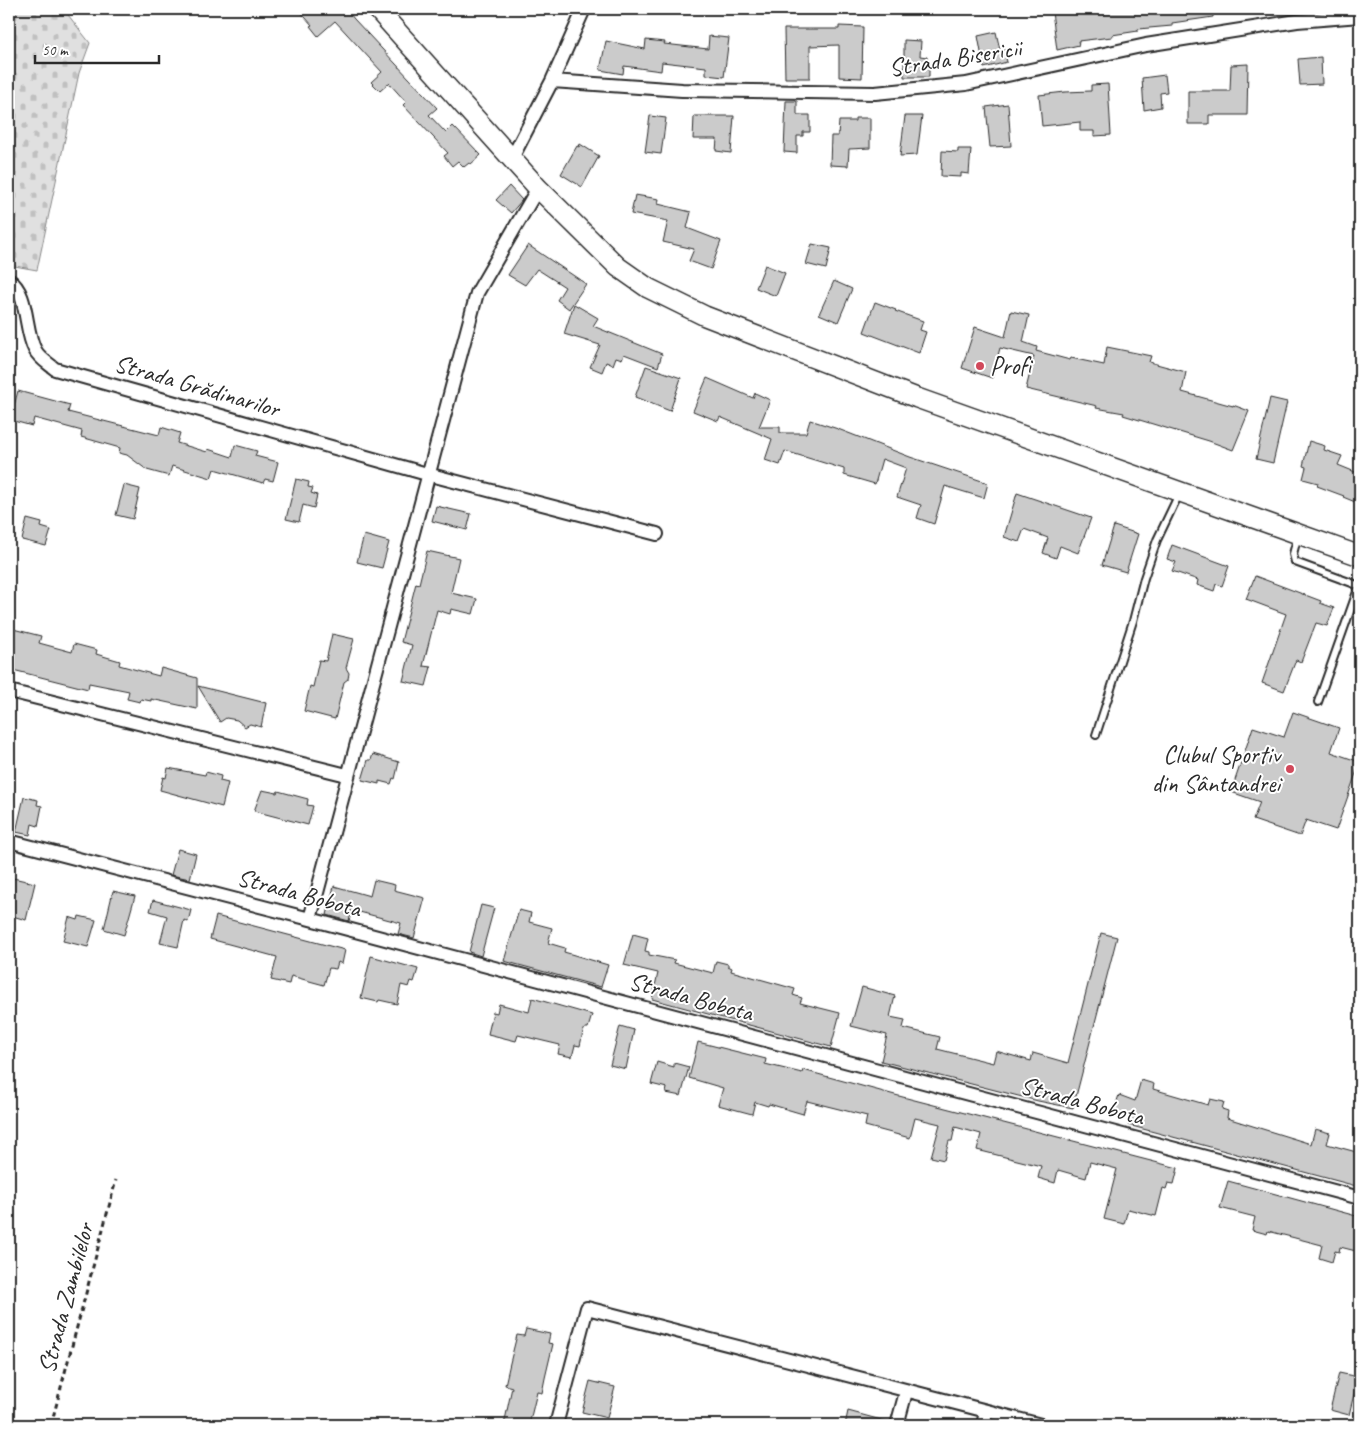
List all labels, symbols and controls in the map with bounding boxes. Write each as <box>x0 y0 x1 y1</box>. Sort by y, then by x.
street label: Strada Bisericii <box>887 31 1027 84</box>
scale bar <box>35 32 159 64</box>
text: 50 m <box>42 41 69 60</box>
street label: Strada Grădinarilor <box>111 347 285 425</box>
place label: Profi <box>990 350 1033 382</box>
marker: Profi <box>974 360 986 372</box>
place label: Clubul Sportiv din Sântandrei <box>1152 739 1283 800</box>
marker: Clubul Sportiv din Sântandrei <box>1284 763 1296 775</box>
street label: Strada Bobota <box>234 861 366 925</box>
street label: Strada Bobota <box>626 965 758 1029</box>
street label: Strada Bobota <box>1017 1069 1149 1133</box>
street label: Strada Zambilelor <box>31 1218 102 1377</box>

